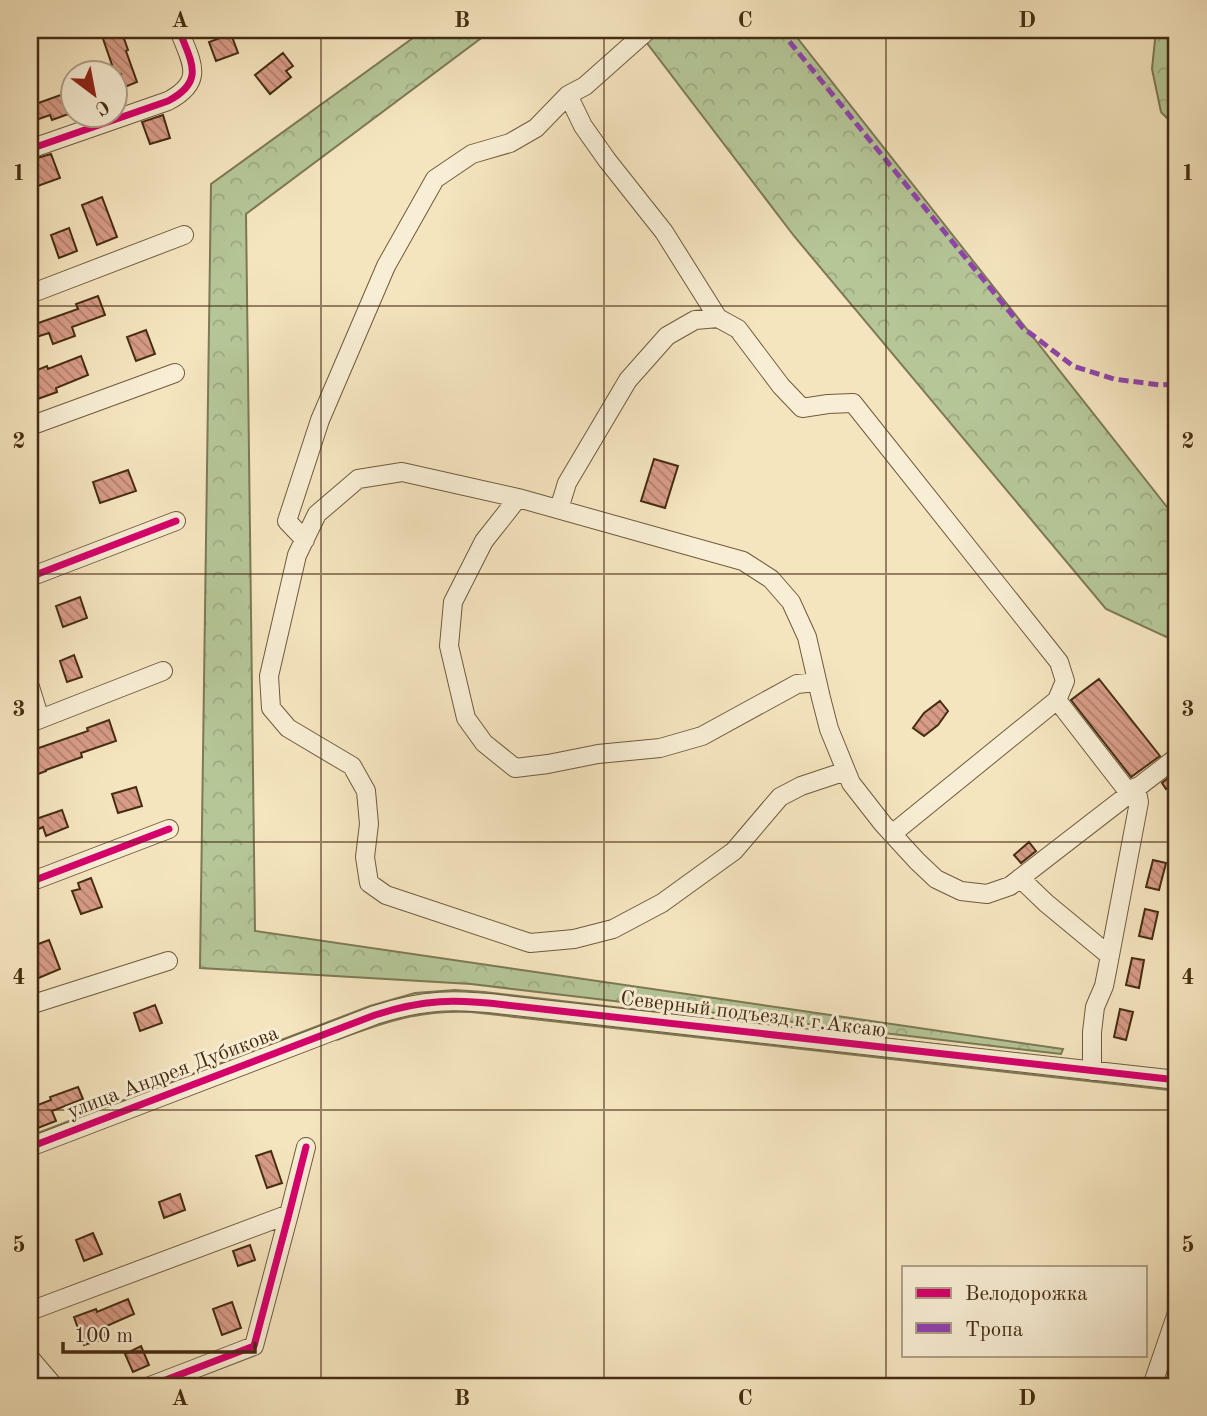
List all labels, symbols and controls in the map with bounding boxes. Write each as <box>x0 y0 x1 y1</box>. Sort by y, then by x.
text: A <box>171 9 189 32</box>
text: B <box>454 9 470 32</box>
text: C <box>737 9 753 32</box>
text: D <box>1018 9 1036 32</box>
north arrow <box>60 60 130 130</box>
text: С <box>91 95 112 118</box>
text: 1 <box>12 162 26 185</box>
text: 1 <box>1181 162 1195 185</box>
text: 2 <box>12 430 26 453</box>
text: 2 <box>1181 430 1195 453</box>
text: 3 <box>12 698 26 721</box>
text: 3 <box>1181 698 1195 721</box>
text: 4 <box>12 966 26 989</box>
text: 4 <box>1181 966 1195 989</box>
street label: Северный подъезд к г.Аксаю <box>619 988 887 1042</box>
street label: улица Андрея Дубикова <box>64 1023 282 1123</box>
text: 5 <box>12 1234 26 1257</box>
text: 5 <box>1181 1234 1195 1257</box>
legend <box>902 1266 1148 1356</box>
text: Велодорожка <box>965 1284 1088 1305</box>
scale bar <box>63 1311 256 1355</box>
text: Тропа <box>965 1320 1023 1341</box>
text: 100 m <box>74 1326 133 1347</box>
text: A <box>171 1387 189 1410</box>
text: B <box>454 1387 470 1410</box>
text: C <box>737 1387 753 1410</box>
text: D <box>1018 1387 1036 1410</box>

